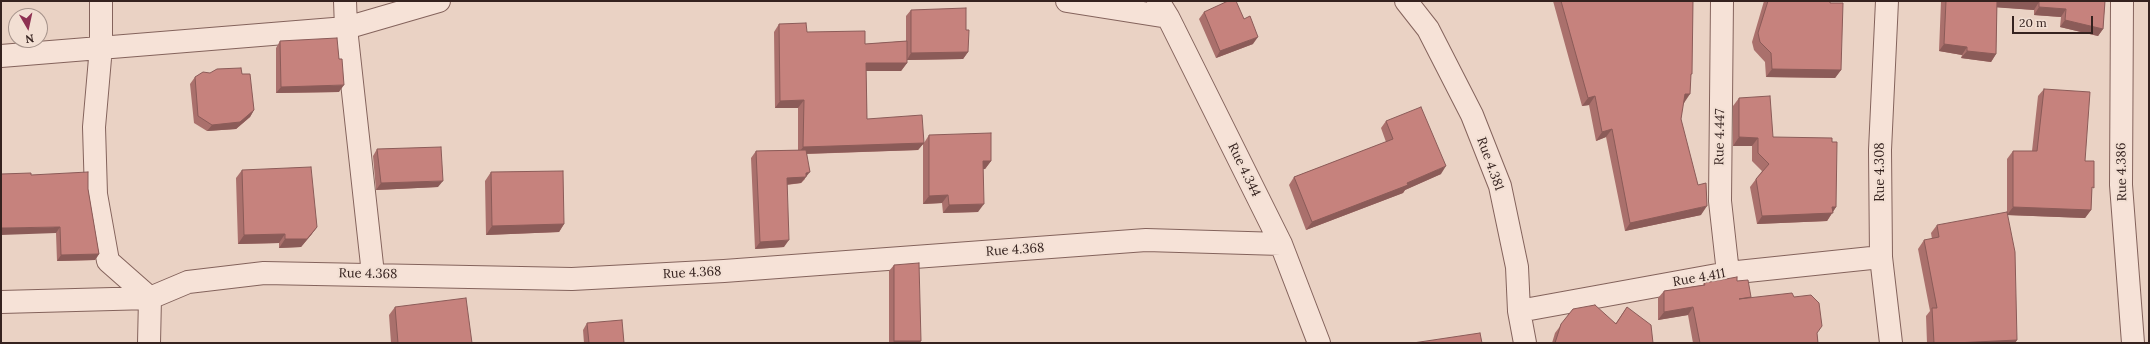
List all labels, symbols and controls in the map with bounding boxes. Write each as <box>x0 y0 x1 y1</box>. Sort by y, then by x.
north arrow <box>8 8 48 48</box>
scale bar <box>2014 8 2095 34</box>
text: 20 m <box>2019 15 2047 30</box>
text: N <box>24 31 35 46</box>
street label: Rue 4.447 <box>1712 109 1728 165</box>
street label: Rue 4.381 <box>1473 135 1507 193</box>
street label: Rue 4.344 <box>1224 141 1264 199</box>
street label: Rue 4.308 <box>1872 142 1888 202</box>
street label: Rue 4.386 <box>2114 143 2130 201</box>
street label: Rue 4.368 <box>985 240 1045 260</box>
street label: Rue 4.368 <box>662 264 722 282</box>
street label: Rue 4.368 <box>339 266 397 282</box>
street label: Rue 4.411 <box>1671 266 1727 290</box>

